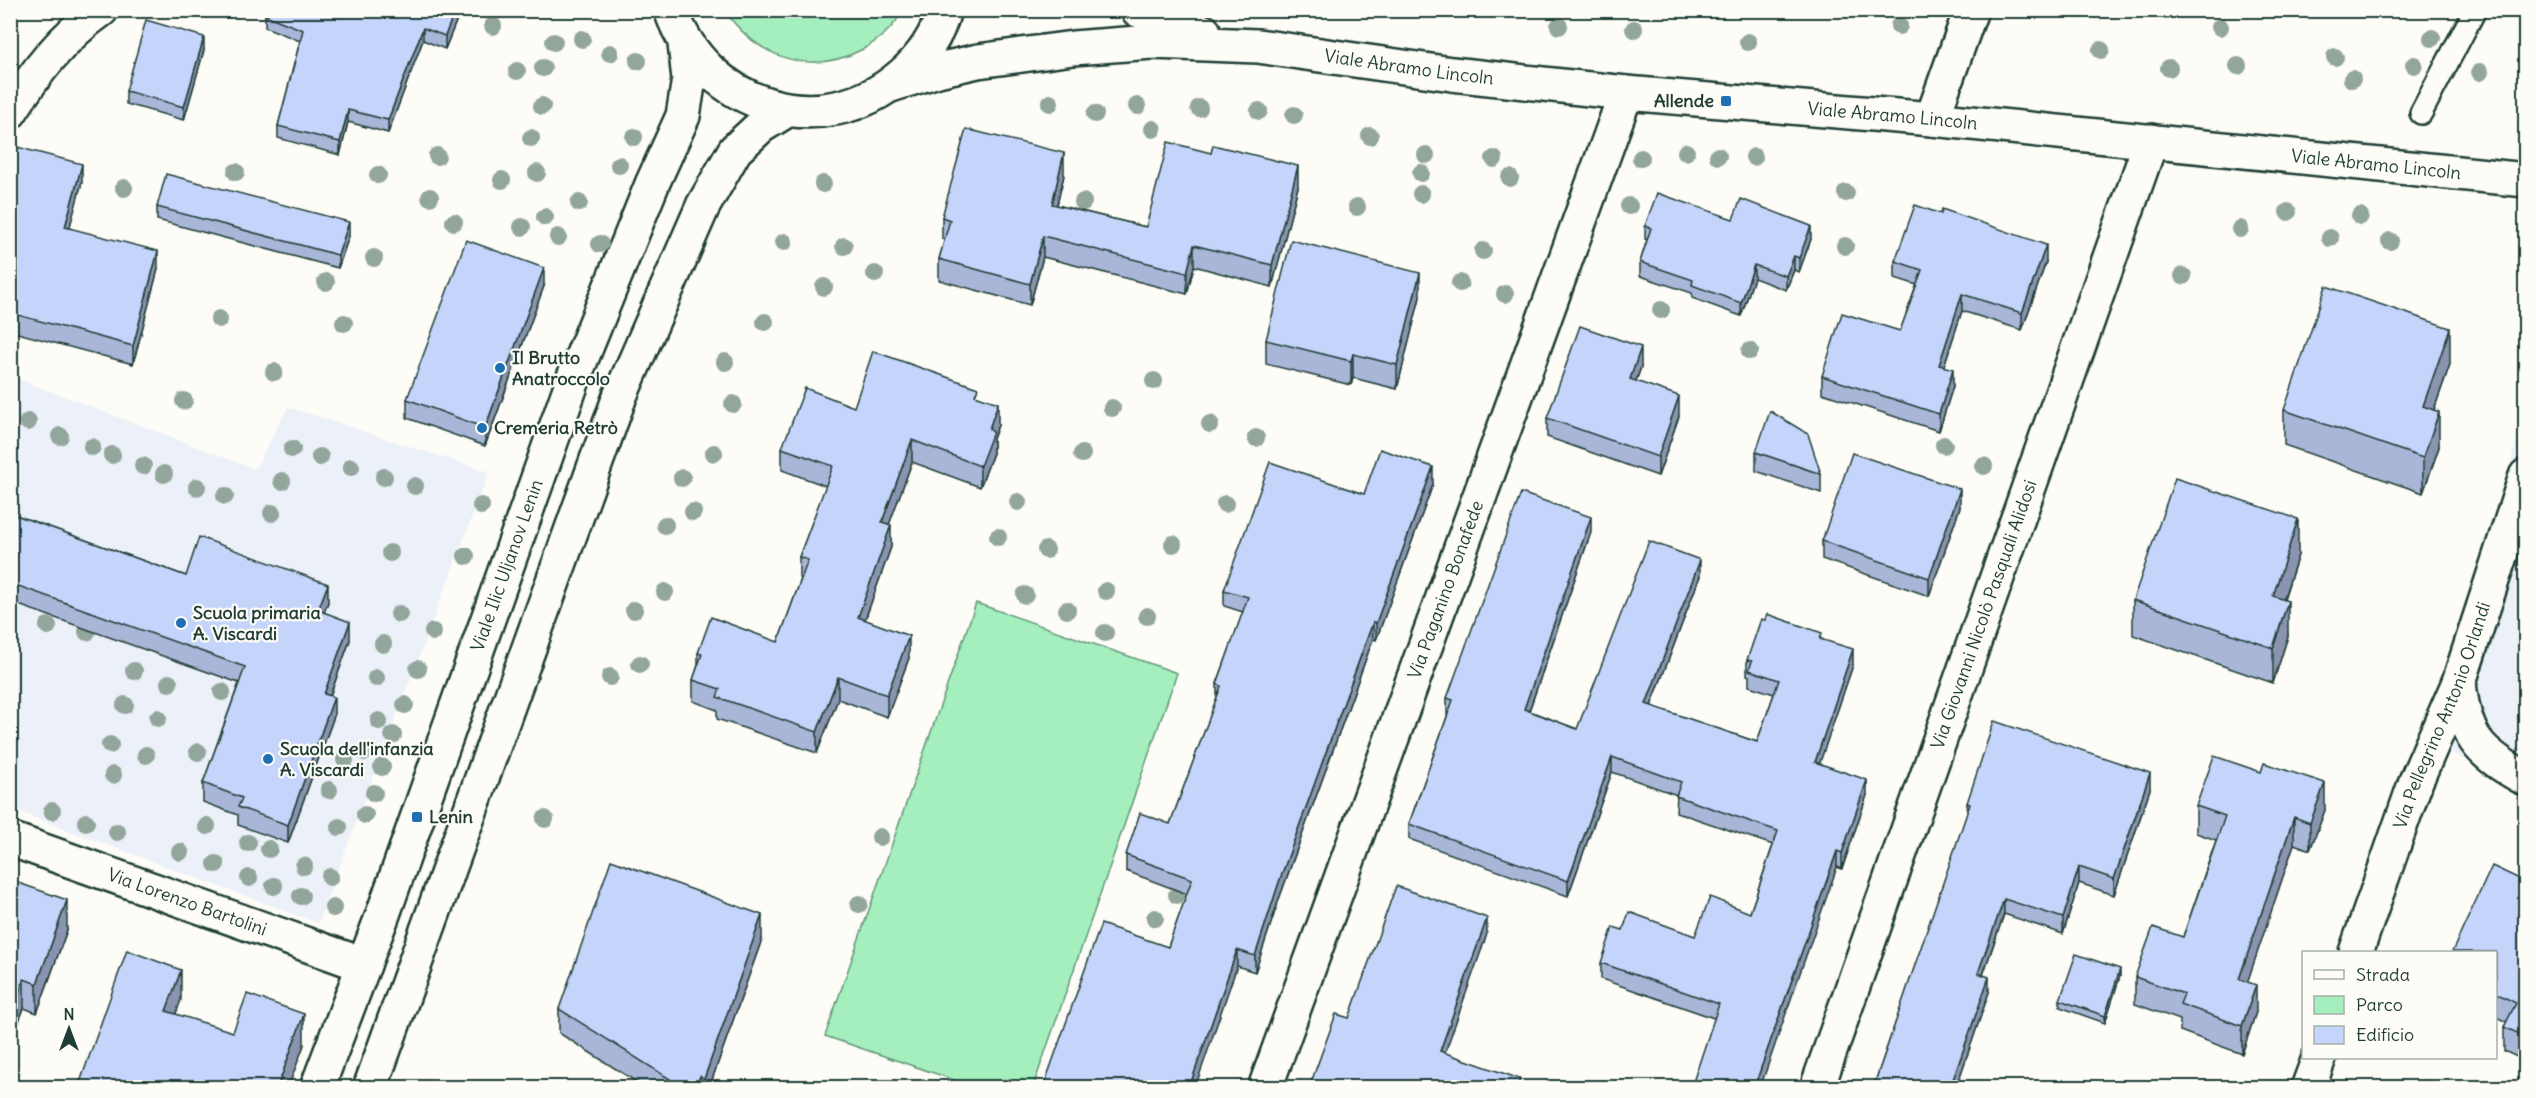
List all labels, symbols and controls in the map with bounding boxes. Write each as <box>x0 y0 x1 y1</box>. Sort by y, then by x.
street label: Viale Abramo Lincoln <box>1323 44 1495 89</box>
place label: Allende <box>1654 89 1714 112</box>
marker: Allende <box>1719 94 1733 108</box>
street label: Viale Abramo Lincoln <box>1807 96 1979 135</box>
street label: Viale Abramo Lincoln <box>2290 144 2462 184</box>
place label: Il Brutto Anatroccolo <box>512 346 610 390</box>
marker: Il Brutto Anatroccolo <box>493 361 507 375</box>
place label: Cremeria Retrò <box>494 416 618 439</box>
marker: Cremeria Retrò <box>475 421 489 435</box>
street label: Viale Ilic Uljanov Lenin <box>465 476 548 654</box>
street label: Via Giovanni Nicolò Pasquali Alidosi <box>1925 477 2042 752</box>
street label: Via Paganino Bonafede <box>1402 497 1488 682</box>
street label: Via Pellegrino Antonio Orlandi <box>2388 599 2495 832</box>
place label: Scuola primaria A. Viscardi <box>193 601 321 645</box>
marker: Scuola primaria A. Viscardi <box>174 616 188 630</box>
place label: Scuola dell'infanzia A. Viscardi <box>280 737 434 781</box>
marker: Scuola dell'infanzia A. Viscardi <box>261 752 275 766</box>
place label: Lenin <box>429 805 473 828</box>
marker: Lenin <box>410 810 424 824</box>
street label: Via Lorenzo Bartolini <box>104 863 270 941</box>
legend <box>2302 951 2497 1059</box>
text: Strada <box>2356 963 2410 986</box>
text: Parco <box>2356 993 2403 1016</box>
north arrow <box>39 999 99 1059</box>
text: N <box>63 1004 75 1024</box>
text: Edificio <box>2356 1023 2414 1046</box>

